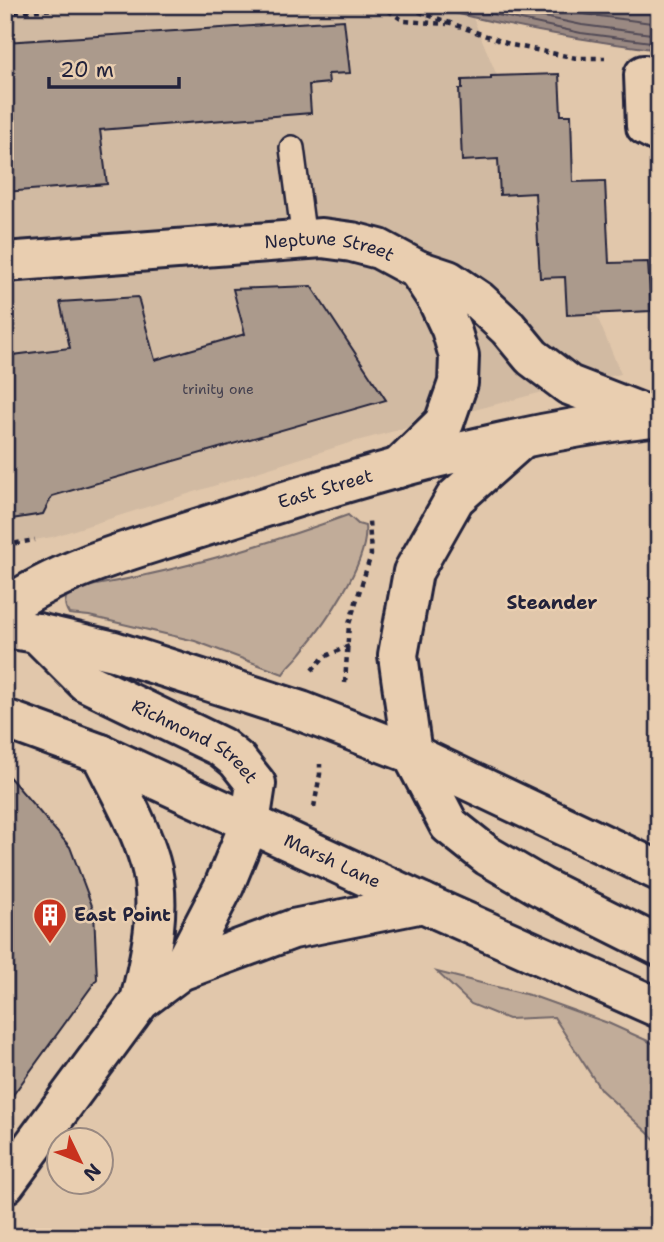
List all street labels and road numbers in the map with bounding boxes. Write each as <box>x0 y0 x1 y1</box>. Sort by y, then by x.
street label: Neptune Street <box>263 226 399 267</box>
street label: East Street <box>275 463 376 514</box>
street label: Richmond Street <box>128 694 263 788</box>
street label: Marsh Lane <box>280 828 385 894</box>

